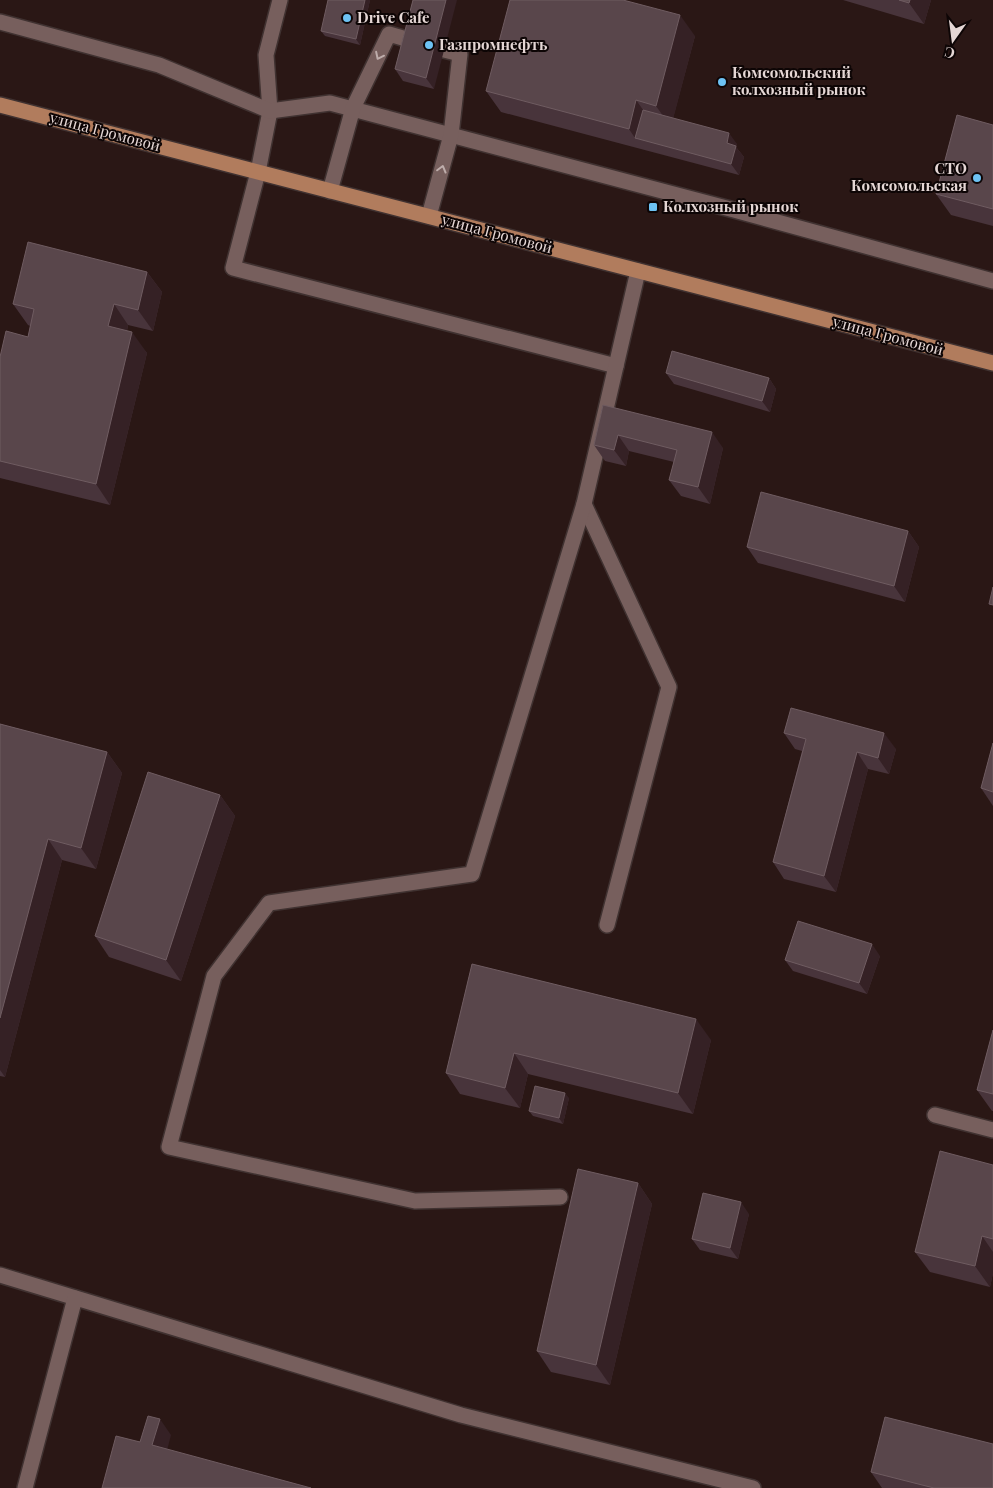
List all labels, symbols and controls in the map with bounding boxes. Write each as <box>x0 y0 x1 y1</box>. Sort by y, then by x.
place label: Drive Cafe <box>357 7 430 27</box>
marker: Drive Cafe <box>341 12 353 24</box>
north arrow <box>928 15 978 65</box>
place label: Газпромнефть <box>439 34 548 54</box>
marker: Газпромнефть <box>423 39 435 51</box>
text: С <box>943 43 957 64</box>
one-way arrow <box>375 51 385 60</box>
place label: Комсомольский колхозный рынок <box>732 62 867 99</box>
marker: Комсомольский колхозный рынок <box>716 76 728 88</box>
street label: улица Громовой <box>47 106 163 155</box>
place label: СТО Комсомольская <box>851 158 967 195</box>
one-way arrow <box>436 165 447 174</box>
marker: СТО Комсомольская <box>971 172 983 184</box>
place label: Колхозный рынок <box>663 196 799 216</box>
marker: Колхозный рынок <box>647 201 659 213</box>
street label: улица Громовой <box>439 208 555 257</box>
street label: улица Громовой <box>830 310 946 359</box>

